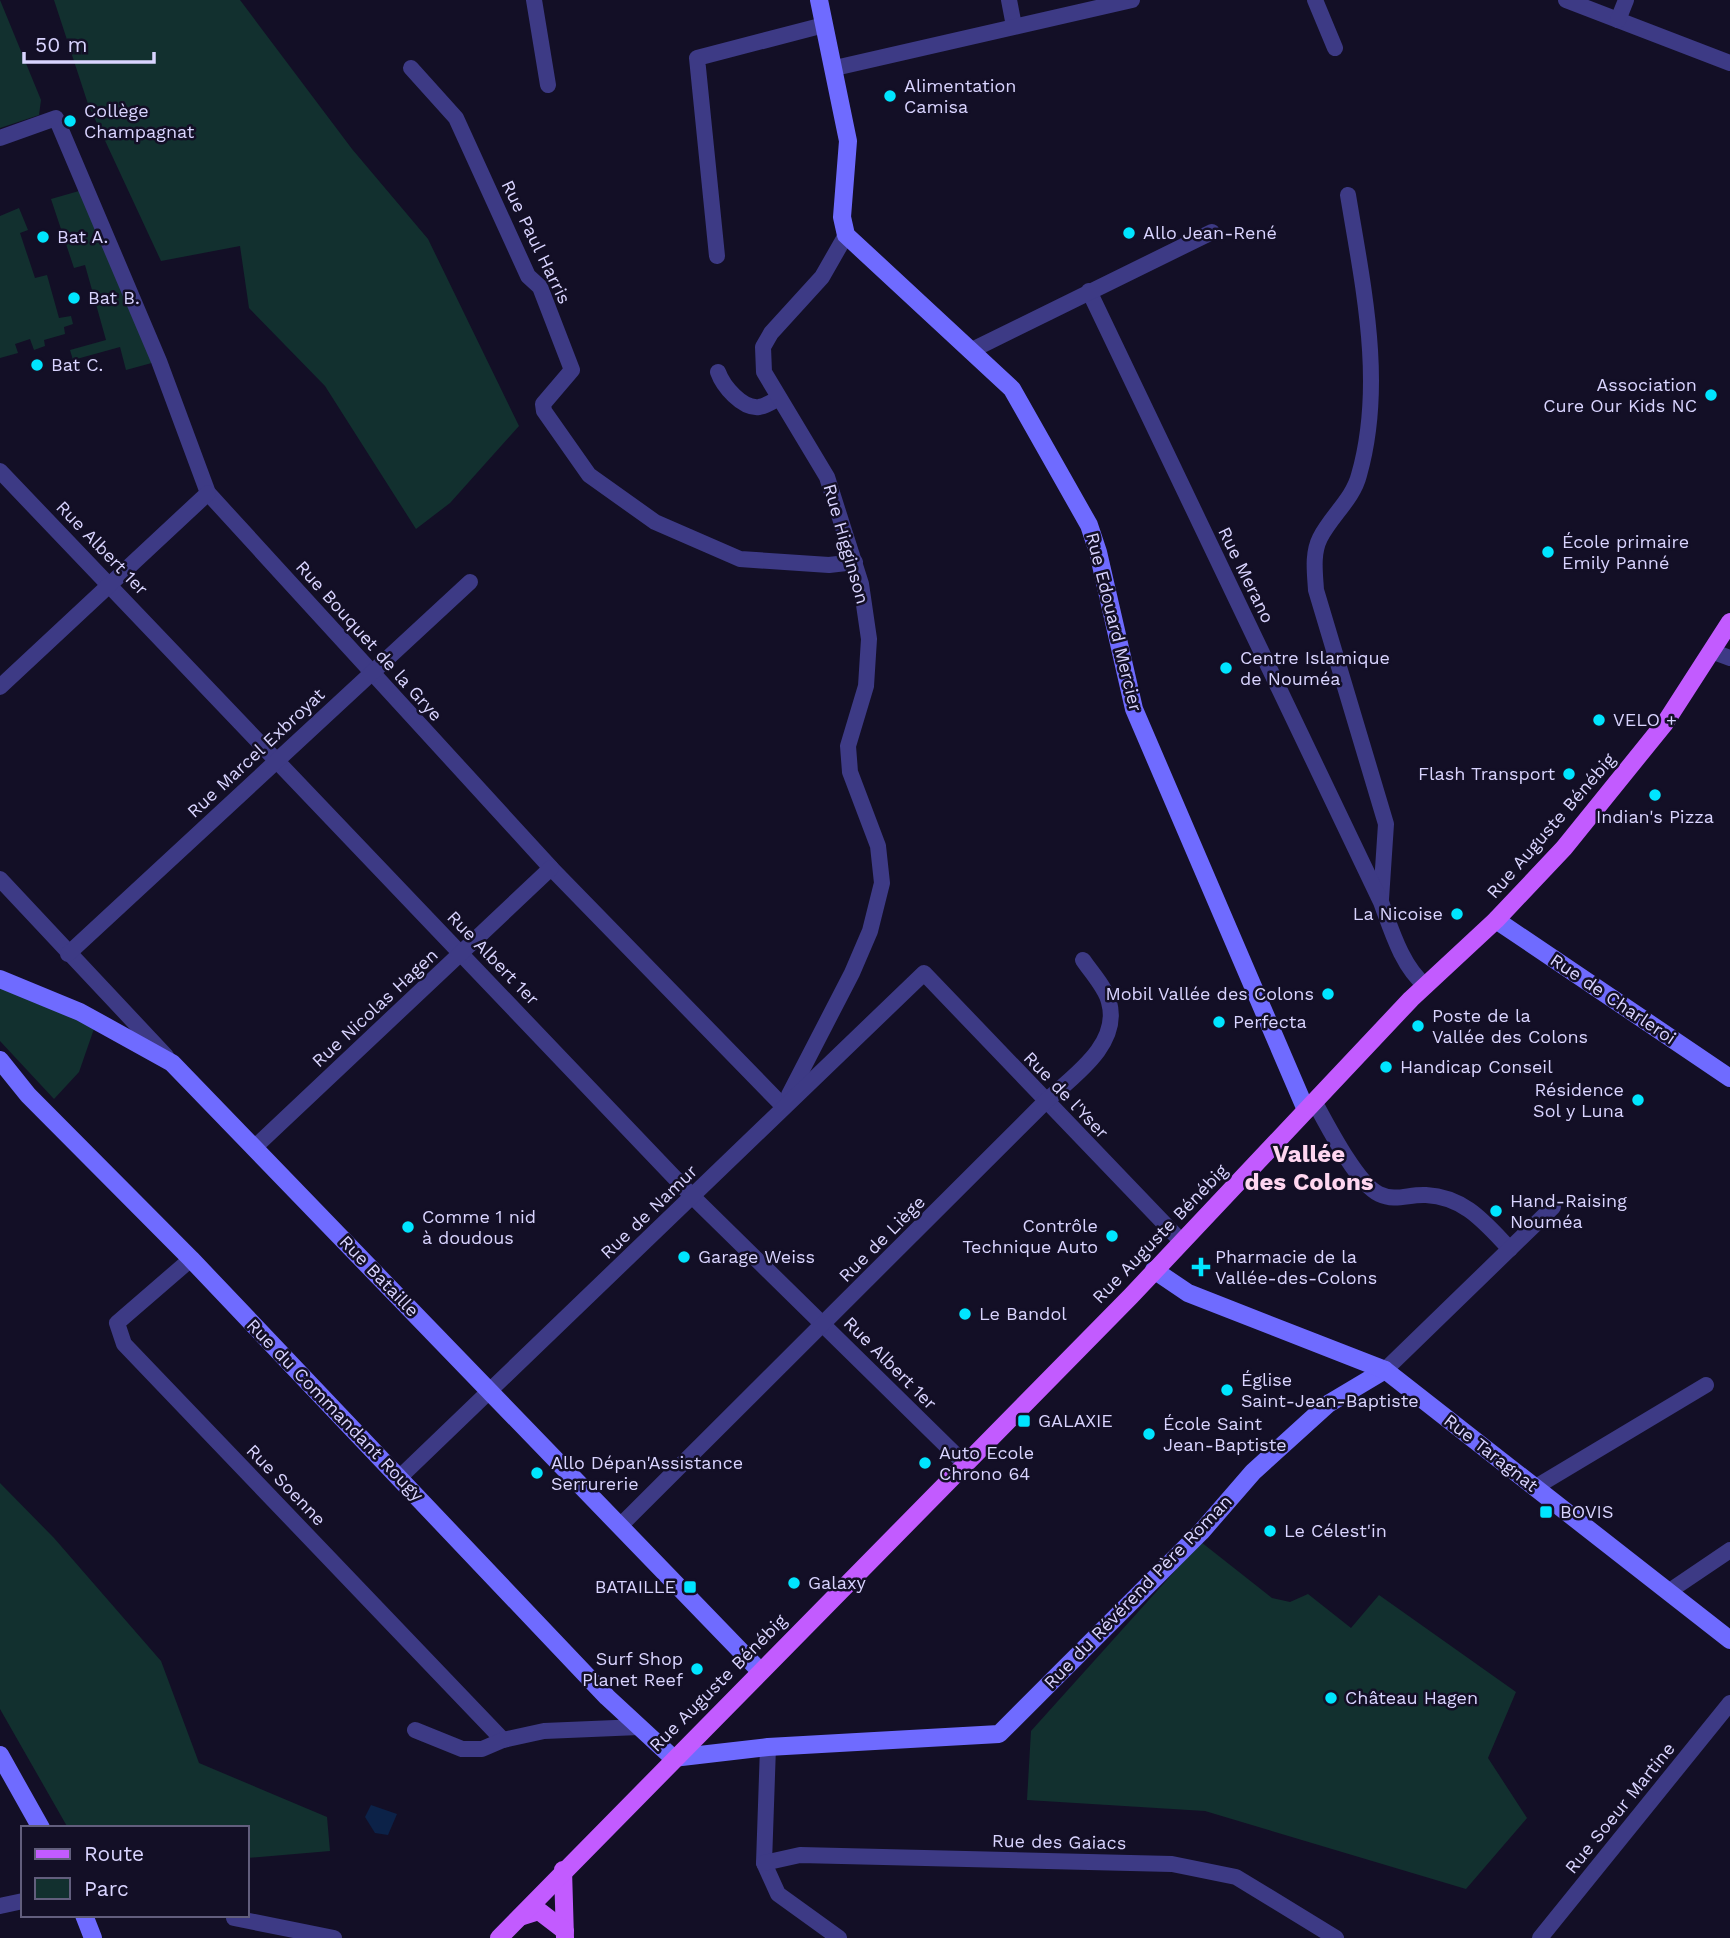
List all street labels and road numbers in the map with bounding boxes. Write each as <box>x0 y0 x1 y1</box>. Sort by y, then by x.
street label: Rue Paul Harris <box>497 177 575 307</box>
street label: Rue Higginson <box>819 481 874 606</box>
street label: Rue Albert 1er <box>52 496 153 599</box>
street label: Rue Merano <box>1214 523 1279 626</box>
street label: Rue Edouard Mercier <box>1082 530 1147 714</box>
street label: Rue Bouquet de la Grye <box>292 556 447 725</box>
street label: Rue Marcel Exbroyat <box>183 683 329 822</box>
street label: Rue Auguste Bénébig <box>1482 749 1620 902</box>
street label: Rue Albert 1er <box>443 906 544 1009</box>
street label: Rue Nicolas Hagen <box>308 944 442 1071</box>
street label: Rue de Charleroi <box>1547 949 1680 1048</box>
street label: Rue de l'Yser <box>1020 1047 1113 1142</box>
street label: Rue Auguste Bénébig <box>1088 1159 1232 1308</box>
street label: Rue de Namur <box>596 1160 701 1263</box>
street label: Rue de Liège <box>834 1191 929 1286</box>
street label: Rue Bataille <box>335 1231 423 1321</box>
street label: Rue Albert 1er <box>840 1312 941 1413</box>
street label: Rue du Commandant Rougy <box>243 1314 429 1506</box>
street label: Rue Taragnat <box>1440 1409 1543 1496</box>
street label: Rue Soenne <box>242 1440 330 1530</box>
street label: Rue du Révérend Père Roman <box>1039 1490 1236 1693</box>
street label: Rue Auguste Bénébig <box>645 1609 791 1756</box>
street label: Rue Soeur Martine <box>1560 1738 1679 1877</box>
street label: Rue des Gaiacs <box>992 1830 1126 1853</box>

